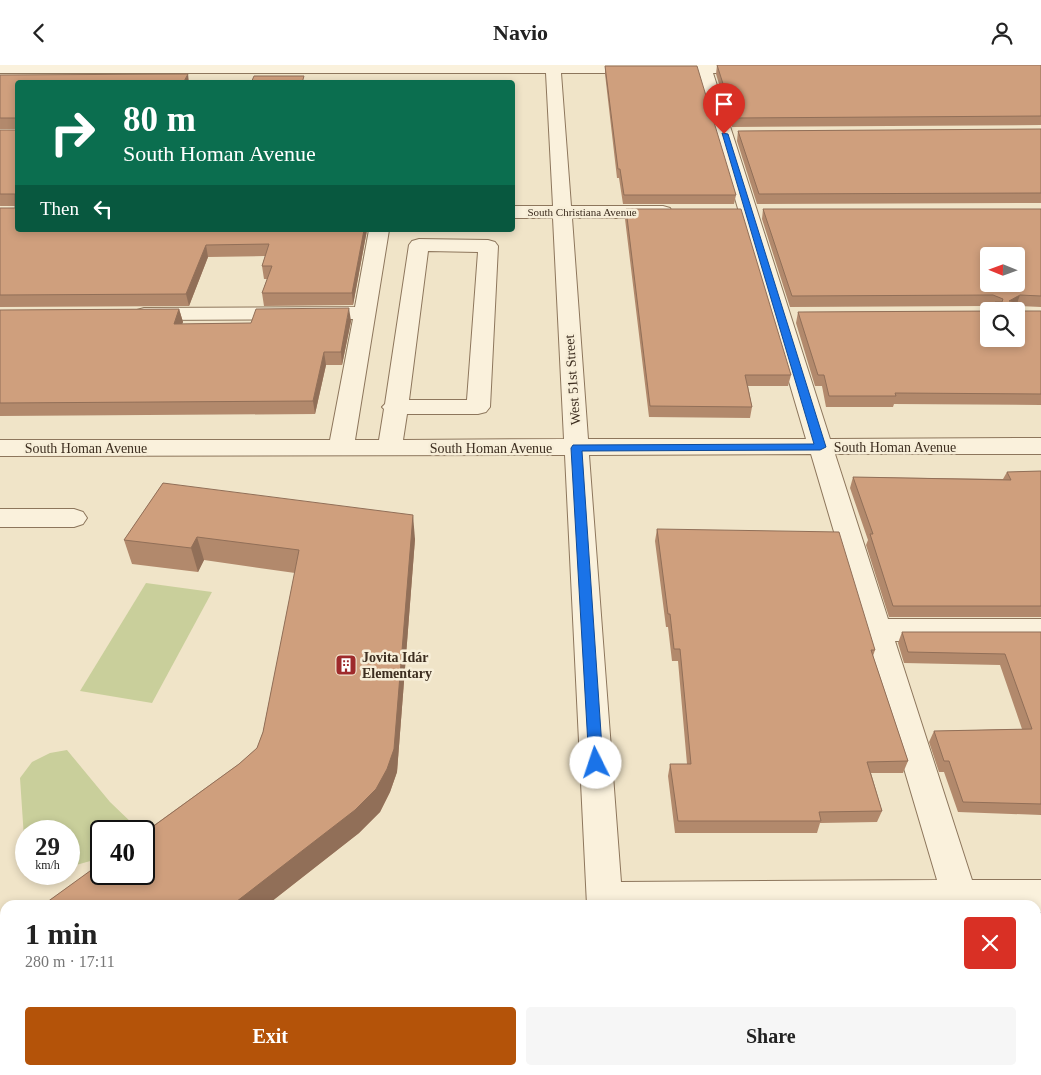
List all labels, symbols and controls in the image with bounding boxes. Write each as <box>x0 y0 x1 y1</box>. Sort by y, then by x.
icon: back <box>25 19 53 47</box>
icon: person <box>988 19 1016 47</box>
text: Navio <box>493 20 548 45</box>
pin <box>703 83 745 134</box>
icon: arrive <box>710 90 738 118</box>
icon: right <box>40 100 105 165</box>
text: 80 m <box>123 100 196 139</box>
text: South Homan Avenue <box>123 141 316 166</box>
icon: left <box>89 195 117 223</box>
text: Then <box>40 198 79 219</box>
street label: South Christiana Avenue <box>527 206 637 218</box>
north arrow <box>980 247 1025 293</box>
map controls <box>980 247 1025 347</box>
button: search <box>980 302 1025 347</box>
street label: West 51st Street <box>562 334 583 426</box>
street label: South Homan Avenue <box>834 440 956 455</box>
street label: South Homan Avenue <box>25 441 147 456</box>
street label: South Homan Avenue <box>430 441 552 456</box>
place label: Jovita Idár Elementary <box>362 650 432 681</box>
building icon: Jovita Idár Elementary <box>334 653 358 677</box>
position arrow <box>569 736 621 788</box>
speed limit sign: 40 <box>90 820 155 885</box>
text: 29 <box>35 833 60 860</box>
text: km/h <box>35 858 60 872</box>
text: 1 min <box>25 917 98 950</box>
button: close <box>964 917 1016 969</box>
text: 280 m · 17:11 <box>25 953 115 970</box>
button: Exit <box>25 1007 516 1065</box>
button: Share <box>526 1007 1016 1065</box>

